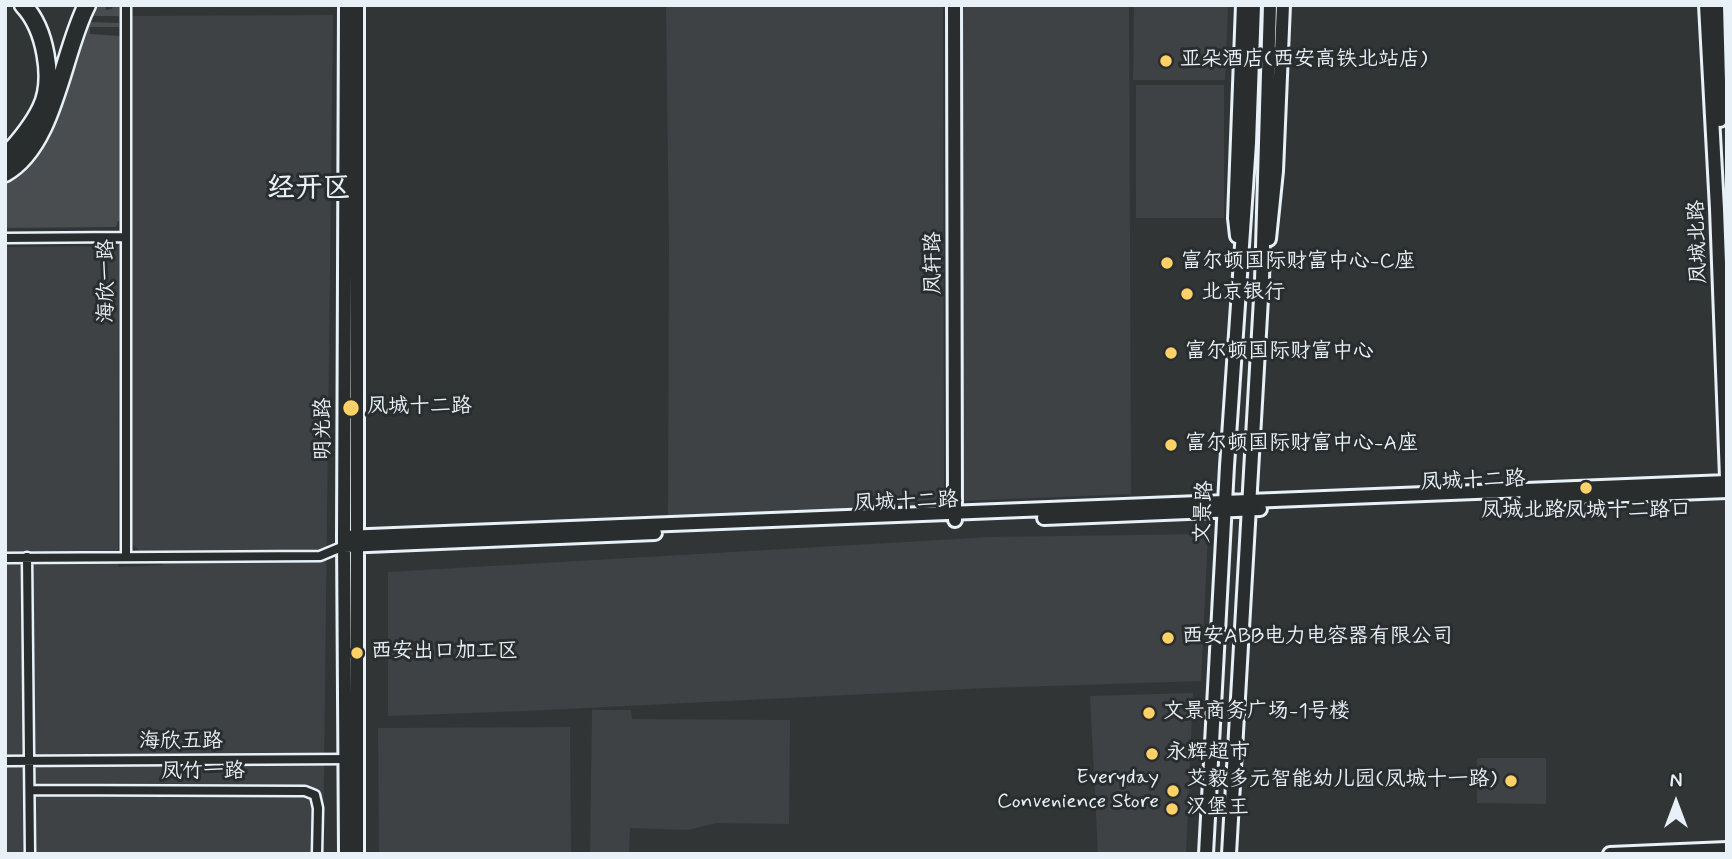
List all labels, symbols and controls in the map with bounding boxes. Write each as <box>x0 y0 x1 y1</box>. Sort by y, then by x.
place label: 亚朵酒店(西安高铁北站店) <box>1180 48 1427 74</box>
marker: 亚朵酒店(西安高铁北站店) <box>1158 53 1174 69</box>
district label: 经开区 <box>267 173 351 207</box>
street label: 凤城北路 <box>1685 200 1713 284</box>
street label: 凤轩路 <box>922 232 948 294</box>
street label: 海欣一路 <box>95 239 121 323</box>
place label: 富尔顿国际财富中心-C座 <box>1181 250 1415 276</box>
marker: 富尔顿国际财富中心-C座 <box>1159 255 1175 271</box>
place label: 北京银行 <box>1201 281 1285 307</box>
marker: 北京银行 <box>1179 286 1195 302</box>
place label: 富尔顿国际财富中心 <box>1185 340 1374 366</box>
marker: 富尔顿国际财富中心 <box>1163 345 1179 361</box>
place label: 凤城十二路 <box>367 395 472 421</box>
street label: 明光路 <box>312 398 338 460</box>
marker: 凤城十二路 <box>341 398 361 418</box>
place label: 富尔顿国际财富中心-A座 <box>1185 432 1418 458</box>
marker: 富尔顿国际财富中心-A座 <box>1163 437 1179 453</box>
street label: 凤城十二路 <box>1420 468 1526 496</box>
street label: 文景路 <box>1191 480 1219 544</box>
marker: 凤城北路凤城十二路口 <box>1578 480 1594 496</box>
street label: 凤城十二路 <box>853 489 959 517</box>
place label: 凤城北路凤城十二路口 <box>1481 499 1691 525</box>
place label: 西安ABB电力电容器有限公司 <box>1182 625 1453 651</box>
marker: 西安ABB电力电容器有限公司 <box>1160 630 1176 646</box>
place label: 西安出口加工区 <box>371 640 518 666</box>
marker: 西安出口加工区 <box>349 645 365 661</box>
place label: 文景商务广场-1号楼 <box>1163 700 1350 726</box>
marker: 文景商务广场-1号楼 <box>1141 705 1157 721</box>
street label: 海欣五路 <box>139 730 223 756</box>
place label: 永辉超市 <box>1166 741 1250 767</box>
marker: 永辉超市 <box>1144 746 1160 762</box>
street label: 凤竹一路 <box>161 760 245 786</box>
place label: Everyday Convenience Store <box>997 766 1159 816</box>
place label: 艾毅多元智能幼儿园(凤城十一路) <box>1187 768 1497 794</box>
north arrow <box>1641 768 1711 838</box>
text: N <box>1670 769 1682 794</box>
marker: 艾毅多元智能幼儿园(凤城十一路) <box>1503 773 1519 789</box>
marker: Everyday Convenience Store <box>1165 783 1181 799</box>
place label: 汉堡王 <box>1186 796 1249 822</box>
marker: 汉堡王 <box>1164 801 1180 817</box>

